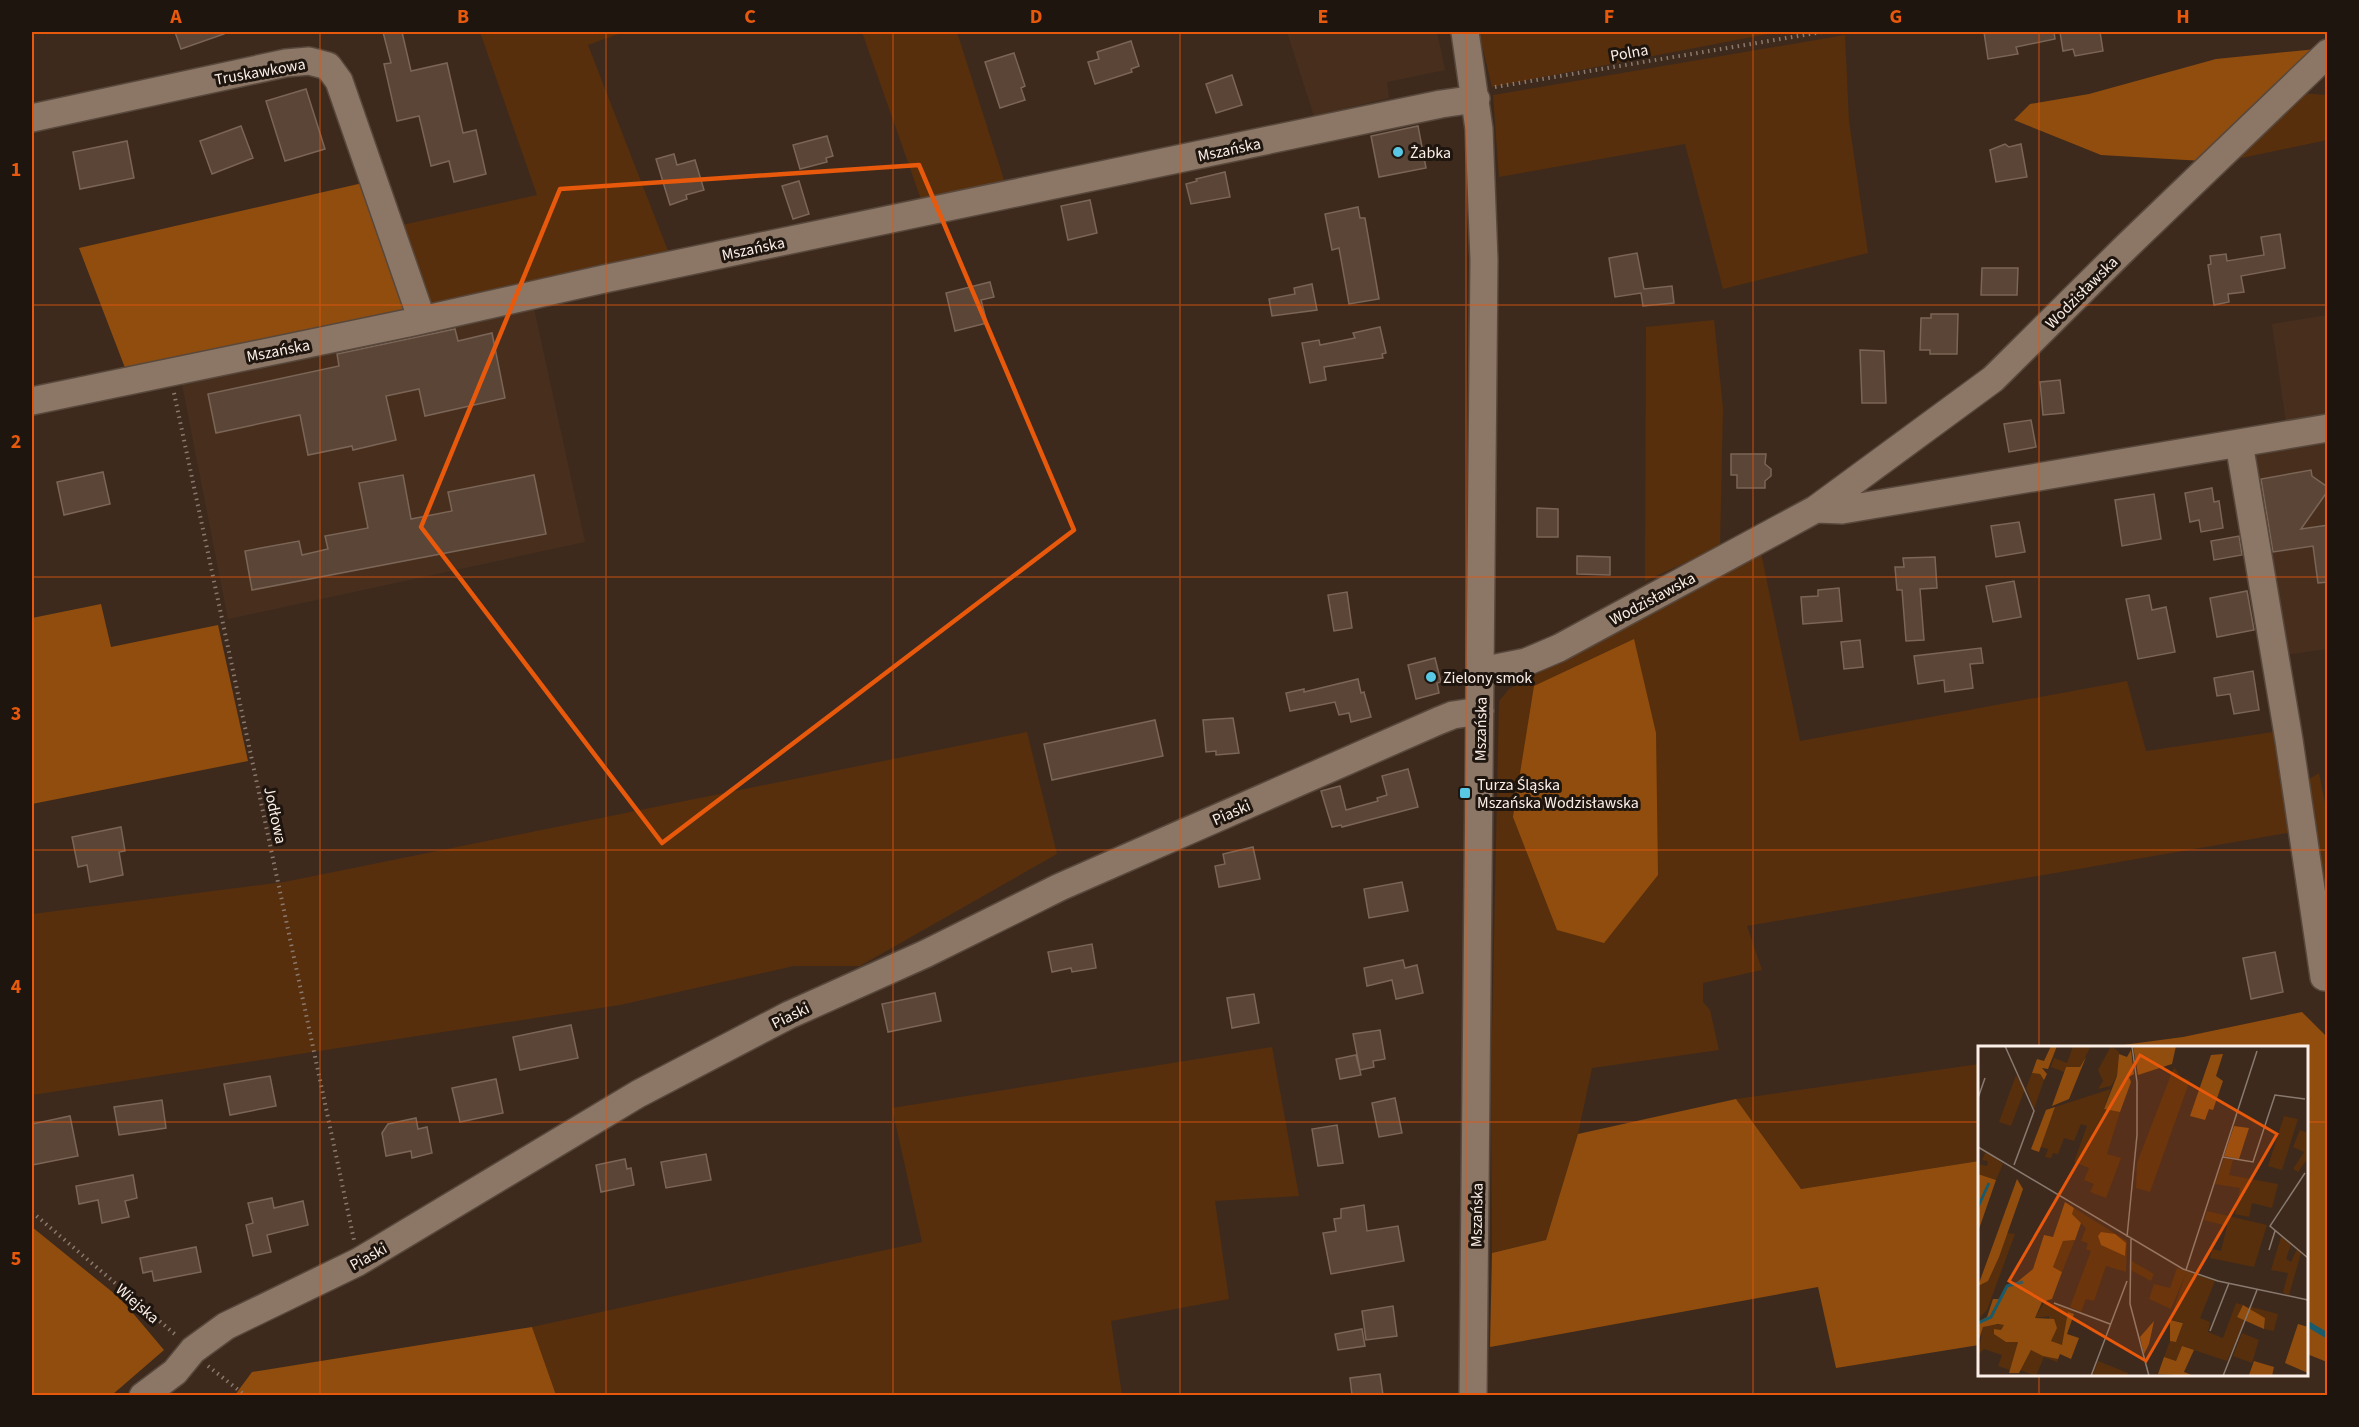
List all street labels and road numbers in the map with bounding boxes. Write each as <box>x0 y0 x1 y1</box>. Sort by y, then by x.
street label: Polna <box>1608 39 1650 67</box>
street label: Truskawkowa <box>213 53 307 91</box>
street label: Mszańska <box>1196 133 1263 167</box>
street label: Mszańska <box>720 232 787 266</box>
street label: Wodzisławska <box>2041 252 2123 334</box>
street label: Mszańska <box>245 334 312 368</box>
street label: Wodzisławska <box>1606 567 1699 631</box>
street label: Mszańska <box>1469 697 1493 761</box>
street label: Jodłowa <box>258 785 292 846</box>
street label: Piaski <box>1209 795 1254 831</box>
street label: Piaski <box>768 997 813 1034</box>
street label: Mszańska <box>1465 1183 1489 1247</box>
street label: Piaski <box>346 1238 391 1276</box>
street label: Wiejska <box>111 1279 164 1329</box>

